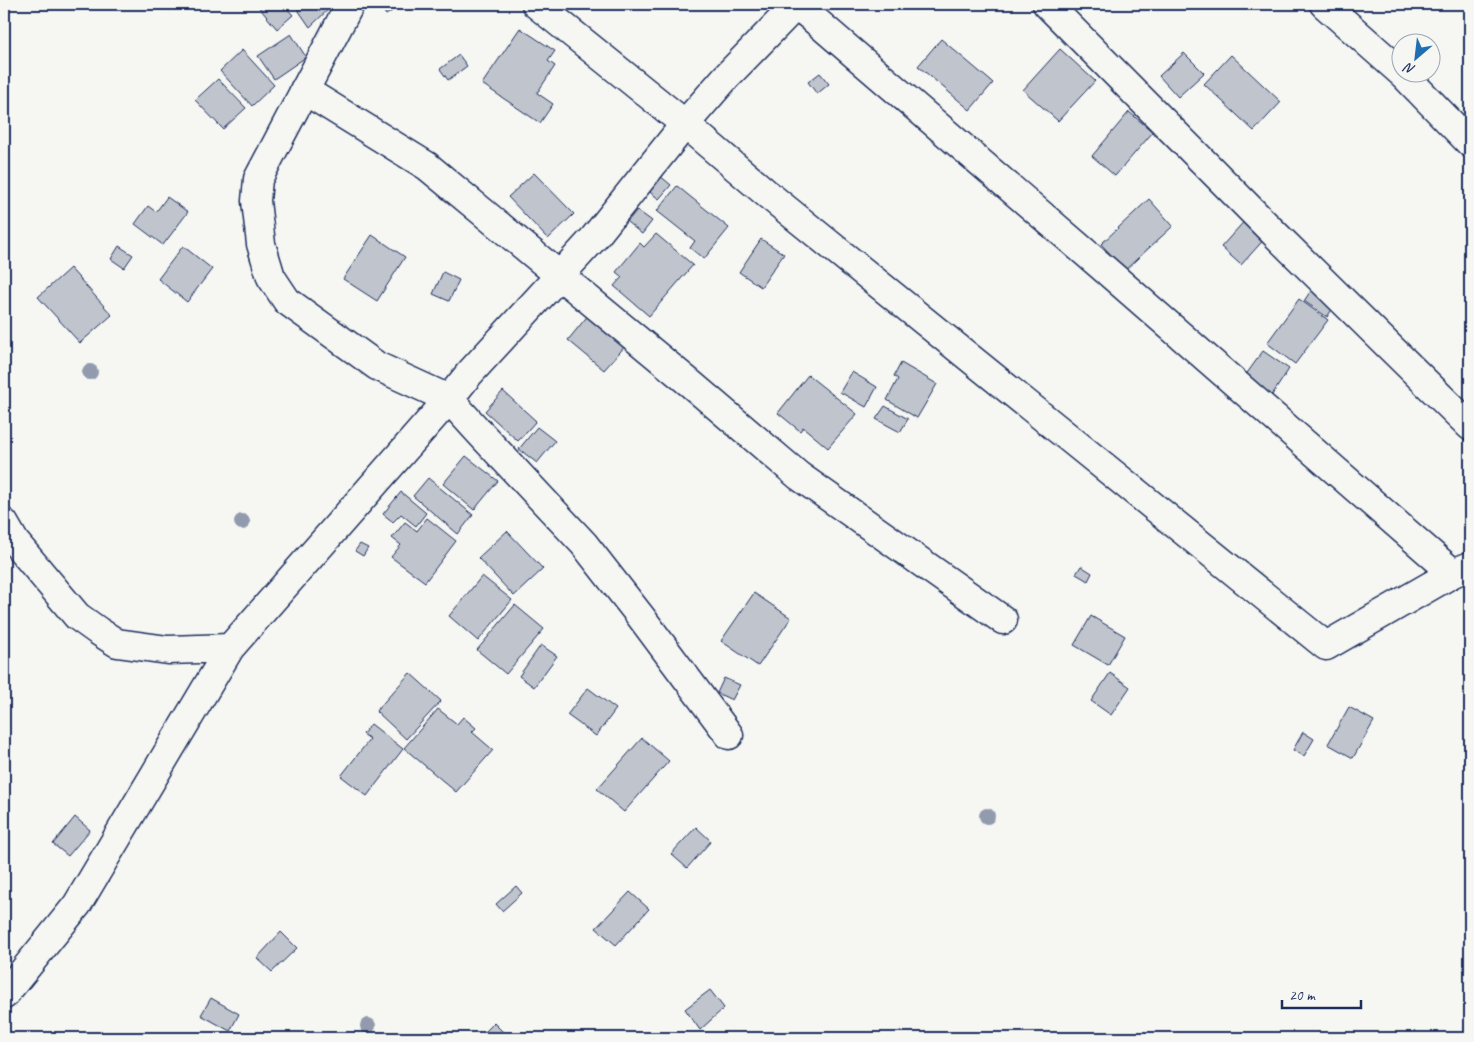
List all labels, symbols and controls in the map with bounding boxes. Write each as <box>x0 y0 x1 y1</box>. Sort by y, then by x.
north arrow <box>1392 32 1442 82</box>
text: N <box>1400 58 1418 79</box>
scale bar <box>1282 977 1360 1009</box>
text: 20 m <box>1289 986 1316 1005</box>

